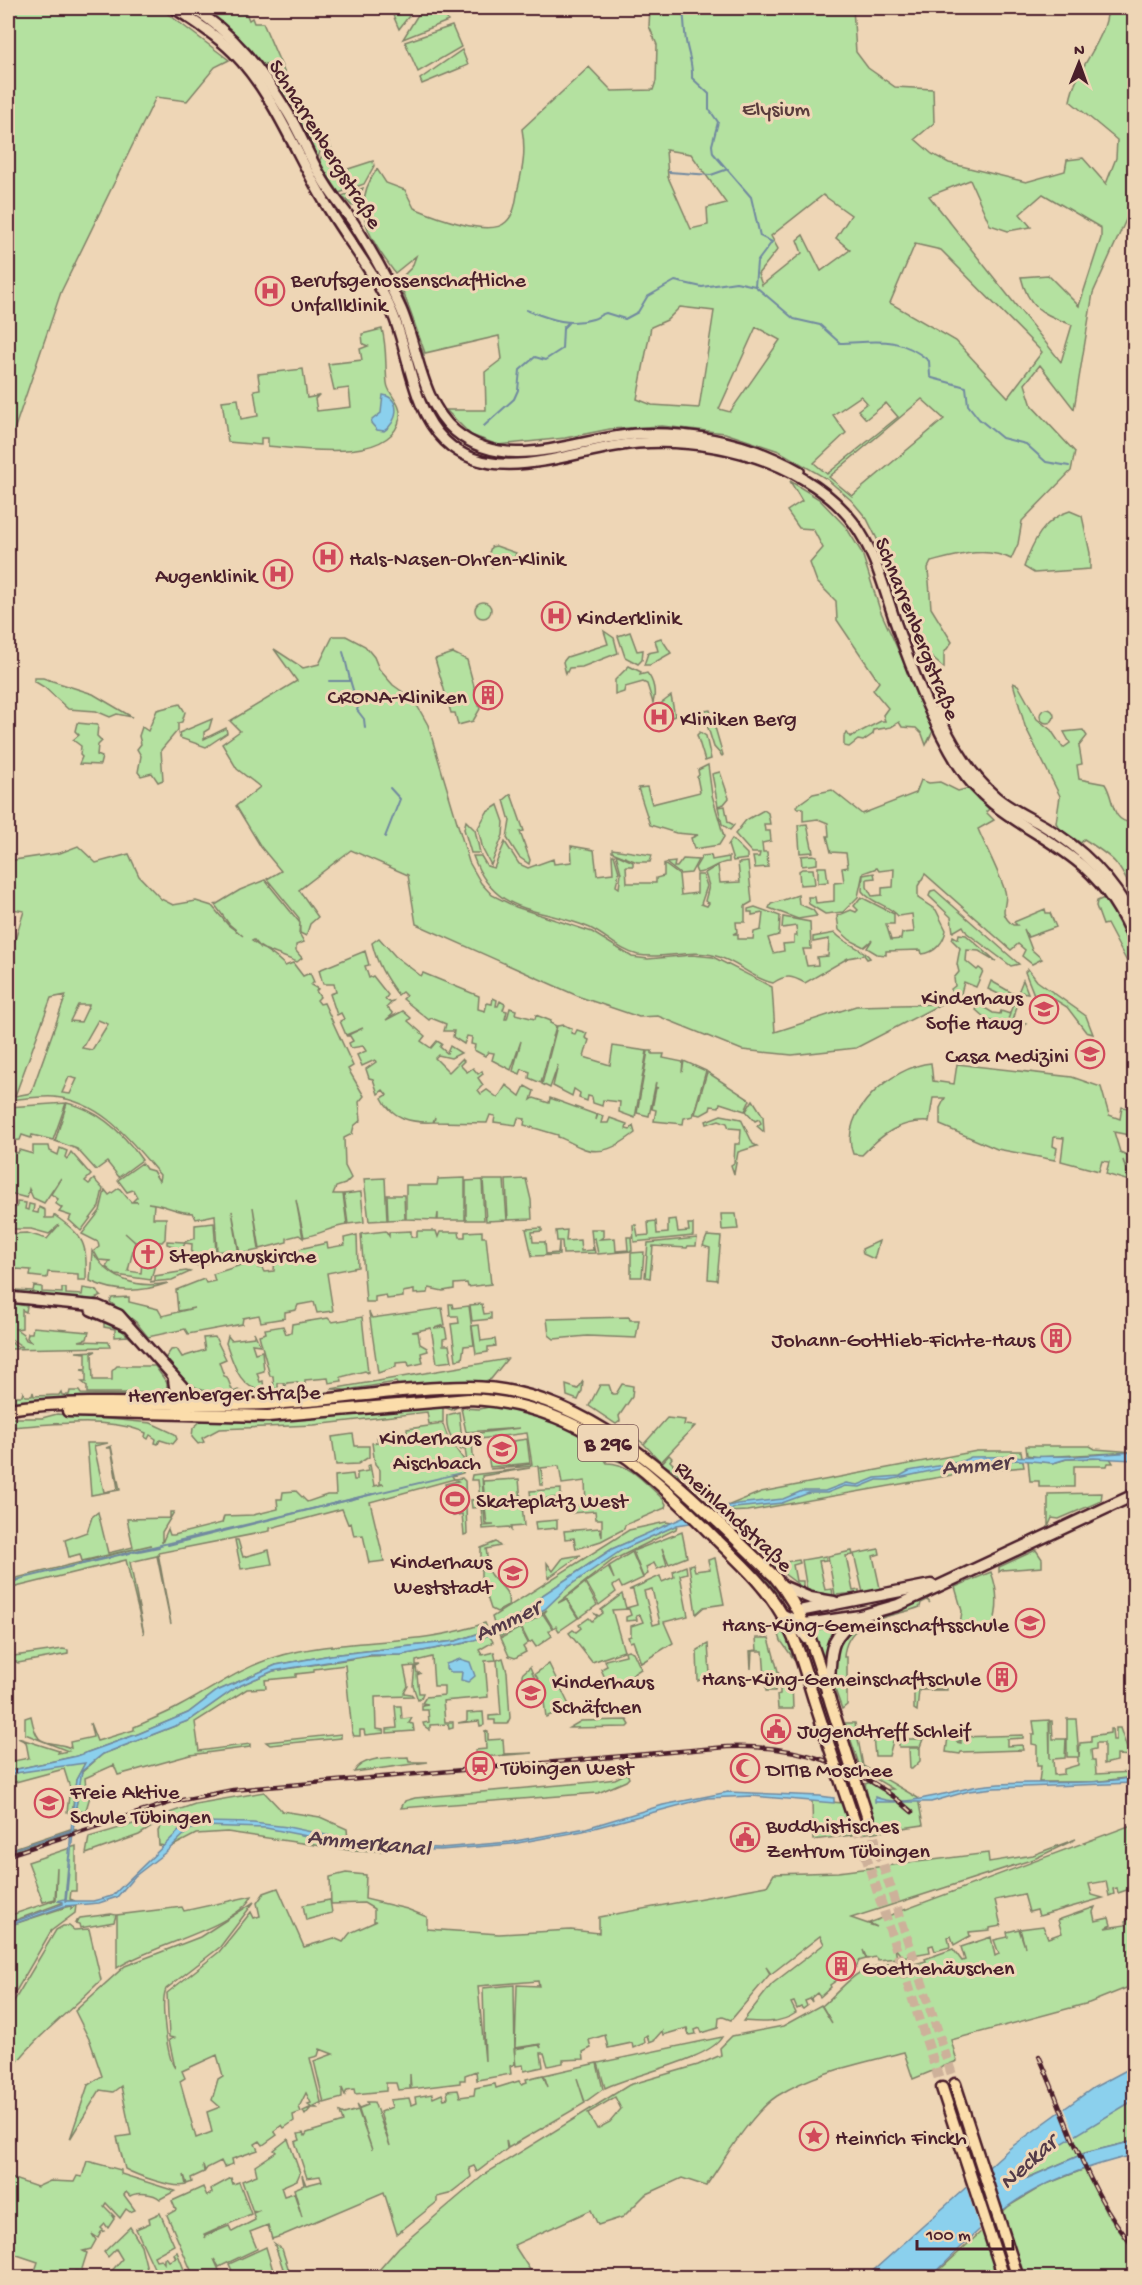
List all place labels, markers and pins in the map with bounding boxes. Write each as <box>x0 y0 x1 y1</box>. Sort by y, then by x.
place label: Berufsgenossenschaftliche Unfallklinik <box>290 269 527 320</box>
hospital icon: Berufsgenossenschaftliche Unfallklinik <box>254 275 286 307</box>
hospital icon: Hals-Nasen-Ohren-Klinik <box>312 541 344 573</box>
place label: Hals-Nasen-Ohren-Klinik <box>349 548 568 574</box>
hospital icon: Augenklinik <box>262 558 294 590</box>
place label: Augenklinik <box>155 565 259 591</box>
hospital icon: Kinderklinik <box>540 600 572 632</box>
place label: Kinderklinik <box>577 607 683 633</box>
building icon: CRONA-Kliniken <box>472 679 504 711</box>
place label: CRONA-Kliniken <box>327 686 468 712</box>
hospital icon: Kliniken Berg <box>643 701 675 733</box>
place label: Kliniken Berg <box>680 708 797 734</box>
place label: Kinderhaus Sofie Haug <box>921 987 1024 1038</box>
school or university icon: Kinderhaus Sofie Haug <box>1028 993 1060 1025</box>
school or university icon: Casa Medizini <box>1074 1038 1106 1070</box>
place label: Casa Medizini <box>945 1045 1069 1071</box>
church icon: Stephanuskirche <box>132 1238 164 1270</box>
place label: Stephanuskirche <box>169 1245 317 1271</box>
building icon: Johann-Gottlieb-Fichte-Haus <box>1040 1322 1072 1354</box>
place label: Johann-Gottlieb-Fichte-Haus <box>772 1329 1036 1355</box>
place label: Kinderhaus Aischbach <box>379 1427 482 1478</box>
school or university icon: Kinderhaus Aischbach <box>486 1433 518 1465</box>
sports icon: Skateplatz West <box>439 1483 471 1515</box>
place label: Skateplatz West <box>476 1490 629 1516</box>
place label: Kinderhaus Weststadt <box>390 1551 494 1602</box>
school or university icon: Kinderhaus Weststadt <box>497 1557 529 1589</box>
school or university icon: Hans-Küng-Gemeinschaftsschule <box>1014 1607 1046 1639</box>
place label: Hans-Küng-Gemeinschaftsschule <box>722 1614 1010 1640</box>
building icon: Hans-Küng-Gemeinschaftschule <box>986 1661 1018 1693</box>
place label: Hans-Küng-Gemeinschaftschule <box>702 1668 982 1694</box>
place label: Kinderhaus Schäfchen <box>552 1671 655 1722</box>
school or university icon: Kinderhaus Schäfchen <box>515 1677 547 1709</box>
public building icon: Jugendtreff Schleif <box>760 1713 792 1745</box>
place label: Jugendtreff Schleif <box>797 1720 972 1746</box>
station icon: Tübingen West <box>464 1750 496 1782</box>
mosque icon: DITIB Moschee <box>729 1752 761 1784</box>
place label: Tübingen West <box>499 1757 635 1783</box>
place label: DITIB Moschee <box>764 1759 893 1785</box>
place label: Freie Aktive Schule Tübingen <box>69 1781 212 1832</box>
school or university icon: Freie Aktive Schule Tübingen <box>33 1787 65 1819</box>
place label: Buddhistisches Zentrum Tübingen <box>765 1815 930 1866</box>
public building icon: Buddhistisches Zentrum Tübingen <box>729 1821 761 1853</box>
building icon: Goethehäuschen <box>825 1950 857 1982</box>
place label: Goethehäuschen <box>862 1957 1015 1983</box>
place icon: Heinrich Finckh <box>798 2120 830 2152</box>
place label: Heinrich Finckh <box>835 2127 967 2153</box>

